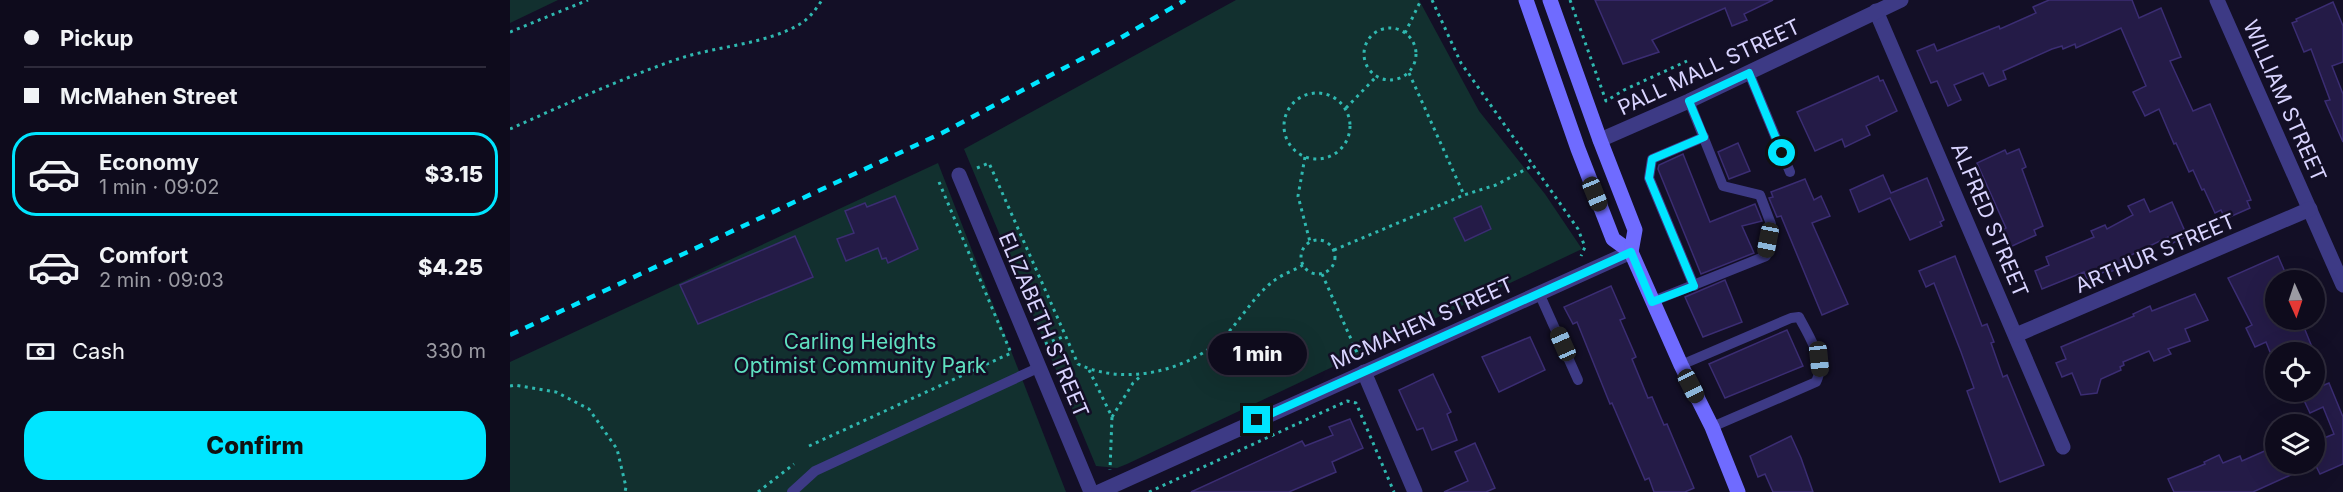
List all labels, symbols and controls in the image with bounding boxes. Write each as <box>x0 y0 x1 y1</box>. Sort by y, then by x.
street label: PALL MALL STREET <box>1614 14 1804 120</box>
street label: WILLIAM STREET <box>2238 16 2332 186</box>
text: Pickup <box>60 25 134 51</box>
text: McMahen Street <box>60 83 238 109</box>
route start <box>1768 139 1795 166</box>
street label: ALFRED STREET <box>1946 139 2034 301</box>
icon: car <box>27 147 81 201</box>
text: Economy <box>99 149 199 175</box>
text: $3.15 <box>425 161 483 187</box>
car <box>1580 174 1610 214</box>
text: 1 min · 09:02 <box>99 175 220 199</box>
street label: ARTHUR STREET <box>2071 208 2239 298</box>
car <box>1756 221 1780 259</box>
street label: ELIZABETH STREET <box>994 229 1094 421</box>
icon: car <box>27 240 81 294</box>
text: Comfort <box>99 242 188 268</box>
text: $4.25 <box>418 254 483 280</box>
text: 2 min · 09:03 <box>99 268 224 292</box>
north arrow <box>2265 270 2325 330</box>
map controls <box>2265 270 2325 474</box>
street label: MCMAHEN STREET <box>1327 272 1517 374</box>
car <box>1547 324 1579 364</box>
park label: Carling Heights Optimist Community Park <box>734 329 987 378</box>
callout: 1 min <box>1208 333 1306 375</box>
icon: cash <box>24 335 57 368</box>
text: Cash <box>72 338 125 364</box>
text: 330 m <box>426 339 486 363</box>
car <box>1808 340 1830 378</box>
text: 1 min <box>1232 342 1283 366</box>
button: locate <box>2265 342 2325 402</box>
car <box>1675 366 1707 406</box>
route end <box>1243 406 1270 433</box>
button: Confirm <box>24 411 486 480</box>
button: layers <box>2265 414 2325 474</box>

